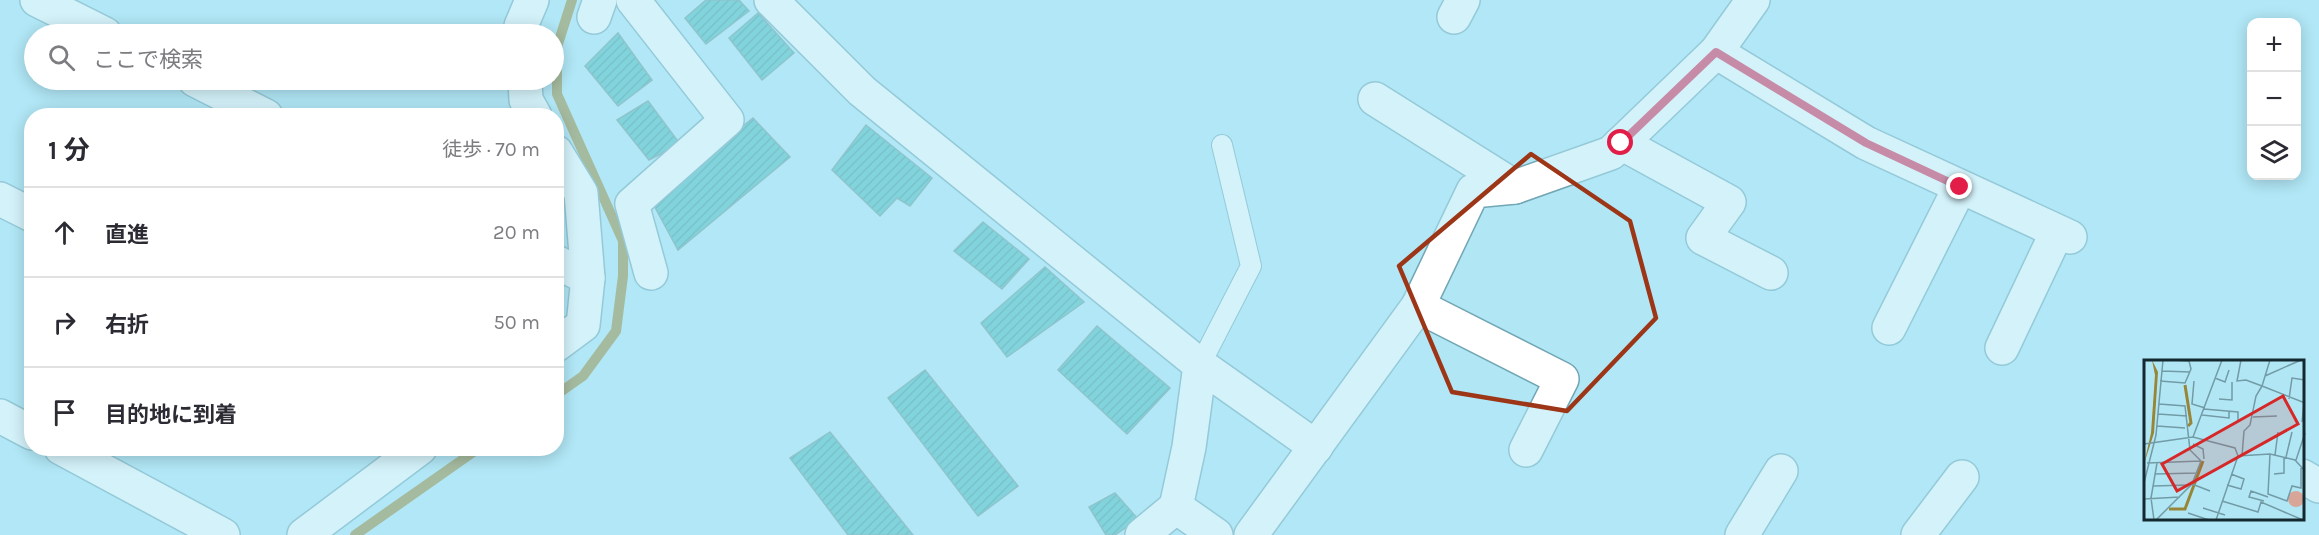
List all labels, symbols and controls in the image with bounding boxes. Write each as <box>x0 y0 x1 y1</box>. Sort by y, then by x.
map controls <box>2247 18 2301 180</box>
button: + <box>2247 18 2301 72</box>
search box <box>24 24 564 90</box>
icon: search <box>45 41 78 74</box>
text: ここで検索 <box>93 47 203 73</box>
button: − <box>2247 72 2301 126</box>
button: layers <box>2247 126 2301 180</box>
route start <box>1607 129 1633 155</box>
text: 1 分 <box>48 135 90 166</box>
text: 徒歩 · 70 m <box>442 138 540 161</box>
route end <box>1946 173 1972 199</box>
icon: ahead <box>48 216 81 249</box>
text: 20 m <box>493 221 540 244</box>
text: 直進 <box>105 222 149 248</box>
icon: right <box>48 306 81 339</box>
text: 50 m <box>493 311 540 334</box>
text: 右折 <box>105 312 149 338</box>
inset map <box>2144 360 2304 520</box>
icon: arrive <box>48 396 81 429</box>
text: 目的地に到着 <box>105 402 237 428</box>

